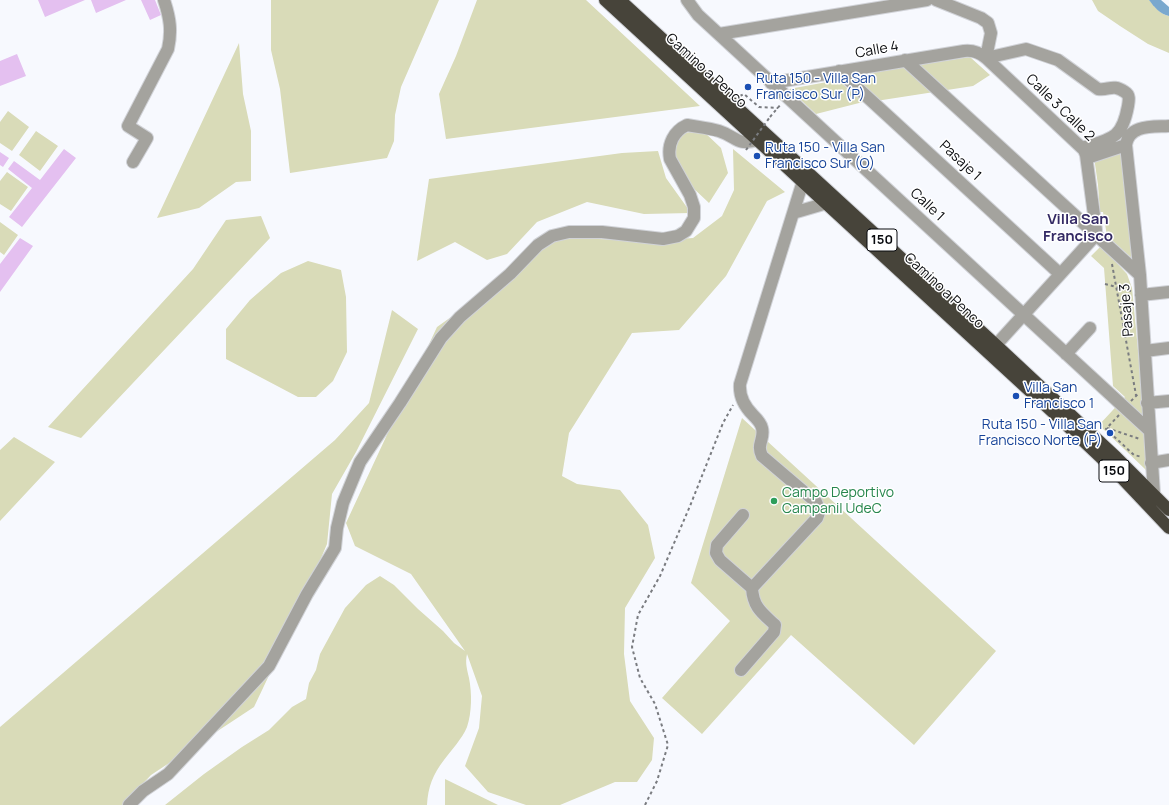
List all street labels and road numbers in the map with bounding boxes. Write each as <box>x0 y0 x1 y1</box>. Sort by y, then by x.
street label: Camino a Penco <box>662 30 750 112</box>
street label: Calle 4 <box>854 38 900 62</box>
street label: Calle 3 Calle 2 <box>1022 71 1098 145</box>
street label: Pasaje 1 <box>936 137 984 185</box>
street label: Calle 1 <box>906 185 948 225</box>
road number: 150 <box>867 229 897 251</box>
street label: Camino a Penco <box>900 250 988 332</box>
street label: Pasaje 3 <box>1117 283 1137 337</box>
road number: 150 <box>1099 460 1129 482</box>

